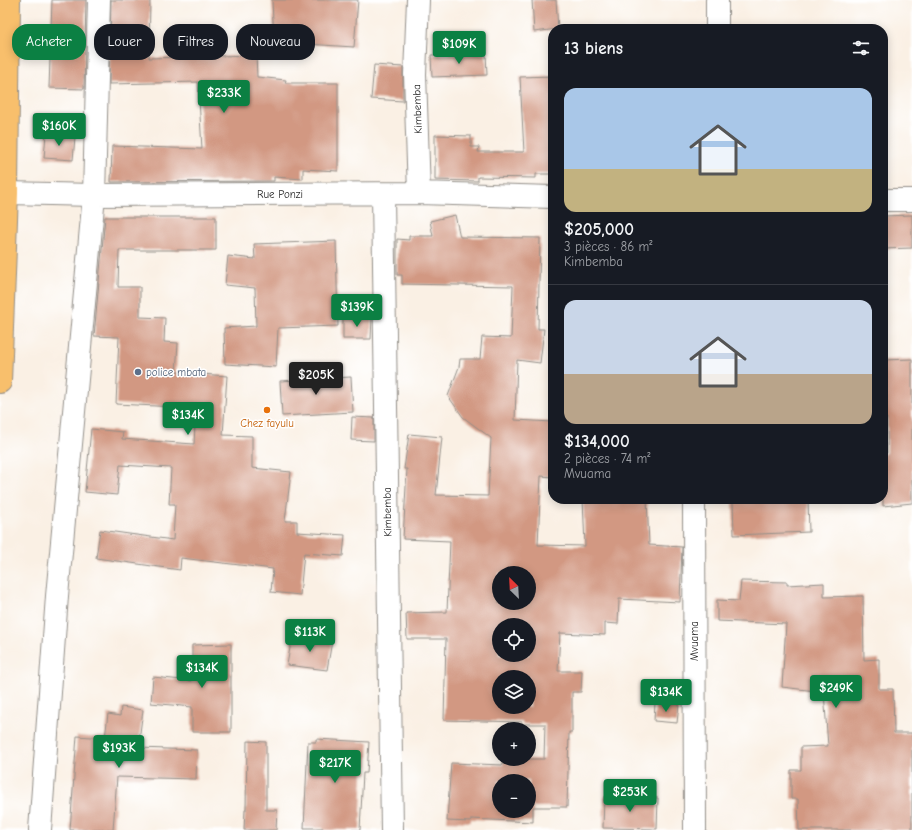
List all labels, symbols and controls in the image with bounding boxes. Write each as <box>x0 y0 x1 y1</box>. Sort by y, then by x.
chip: Acheter <box>12 24 86 60</box>
chip: Louer <box>94 24 155 60</box>
chip: Filtres <box>163 24 228 60</box>
chip: Nouveau <box>236 24 315 60</box>
pin: $109K <box>431 31 487 65</box>
text: $109K <box>442 36 476 51</box>
icon: filters <box>850 37 872 59</box>
text: 13 biens <box>564 39 623 58</box>
pin: $233K <box>196 80 252 114</box>
street label: Kimbemba <box>410 84 425 134</box>
text: $233K <box>207 85 241 100</box>
pin: $160K <box>31 113 87 147</box>
icon: home <box>682 114 754 186</box>
text: $160K <box>42 118 76 133</box>
street label: Rue Ponzi <box>257 188 303 201</box>
text: $205,000 <box>564 220 634 239</box>
text: 3 pièces · 86 m² <box>564 239 653 254</box>
text: Kimbemba <box>564 254 623 269</box>
pin: $139K <box>329 294 385 328</box>
text: $139K <box>340 299 374 314</box>
icon: home <box>682 326 754 398</box>
pin: $205K <box>288 362 344 396</box>
place label: police mbata <box>146 366 206 379</box>
marker: police mbata <box>133 367 143 377</box>
text: $205K <box>298 367 334 382</box>
pin: $134K <box>160 402 216 436</box>
marker: Chez fayulu <box>262 405 272 415</box>
text: $134K <box>172 407 204 422</box>
place label: Chez fayulu <box>240 417 294 430</box>
text: $134,000 <box>564 432 630 451</box>
text: 2 pièces · 74 m² <box>564 451 650 466</box>
text: Mvuama <box>564 466 611 481</box>
street label: Kimbemba <box>381 487 394 537</box>
north arrow <box>492 566 536 610</box>
map controls <box>492 566 536 818</box>
button: locate <box>492 618 536 662</box>
pin: $113K <box>282 619 338 653</box>
street label: Mvuama <box>688 621 701 661</box>
text: $113K <box>294 624 326 639</box>
pin: $134K <box>174 655 230 689</box>
text: $134K <box>186 660 218 675</box>
button: layers <box>492 670 536 714</box>
pin: $249K <box>808 675 864 709</box>
pin: $134K <box>638 679 694 713</box>
text: $249K <box>819 680 853 695</box>
text: $134K <box>650 684 682 699</box>
button: + <box>492 722 536 766</box>
pin: $193K <box>91 735 147 769</box>
text: $193K <box>102 740 136 755</box>
pin: $217K <box>307 750 363 784</box>
text: $217K <box>319 755 351 770</box>
button: − <box>492 774 536 818</box>
pin: $253K <box>602 779 658 813</box>
text: $253K <box>613 784 647 799</box>

